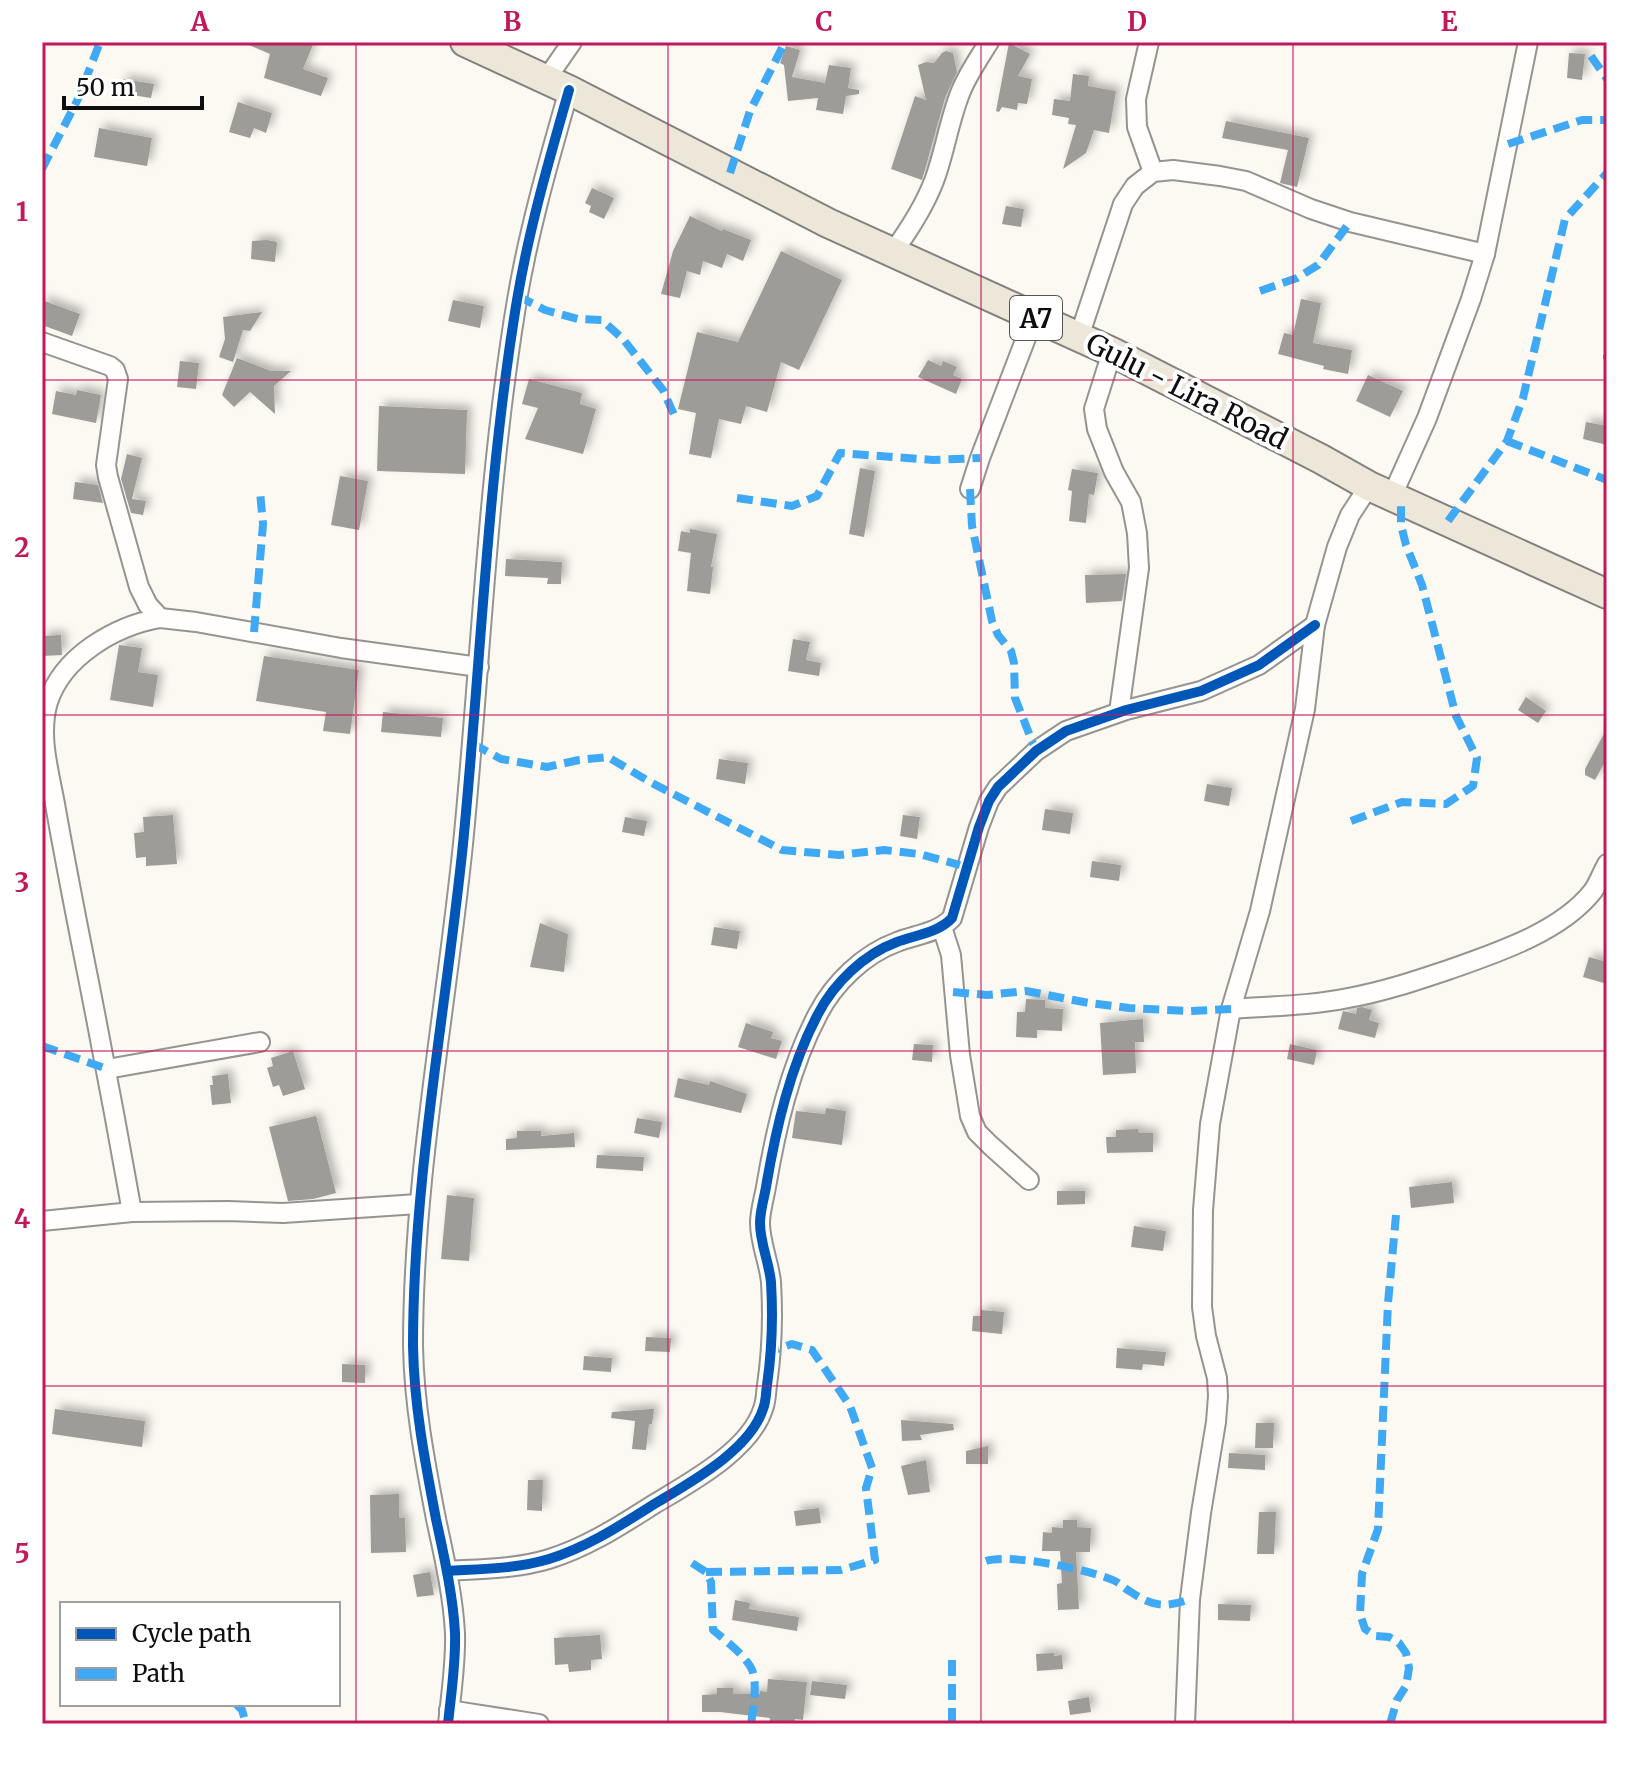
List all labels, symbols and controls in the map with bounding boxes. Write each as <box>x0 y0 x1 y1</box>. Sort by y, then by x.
text: A <box>190 5 210 38</box>
text: B <box>503 5 521 38</box>
text: C <box>815 5 833 38</box>
text: D <box>1127 5 1147 38</box>
text: E <box>1441 5 1458 38</box>
scale bar <box>64 60 202 110</box>
text: 50 m <box>76 72 135 103</box>
text: 1 <box>16 195 28 228</box>
road number: A7 <box>1010 296 1062 340</box>
street label: Gulu - Lira Road <box>1080 325 1294 457</box>
text: 2 <box>14 531 30 564</box>
text: 3 <box>15 866 29 899</box>
text: 4 <box>14 1202 31 1235</box>
text: 5 <box>14 1537 30 1570</box>
legend <box>60 1602 340 1706</box>
text: Cycle path <box>132 1618 251 1649</box>
text: Path <box>132 1658 185 1689</box>

